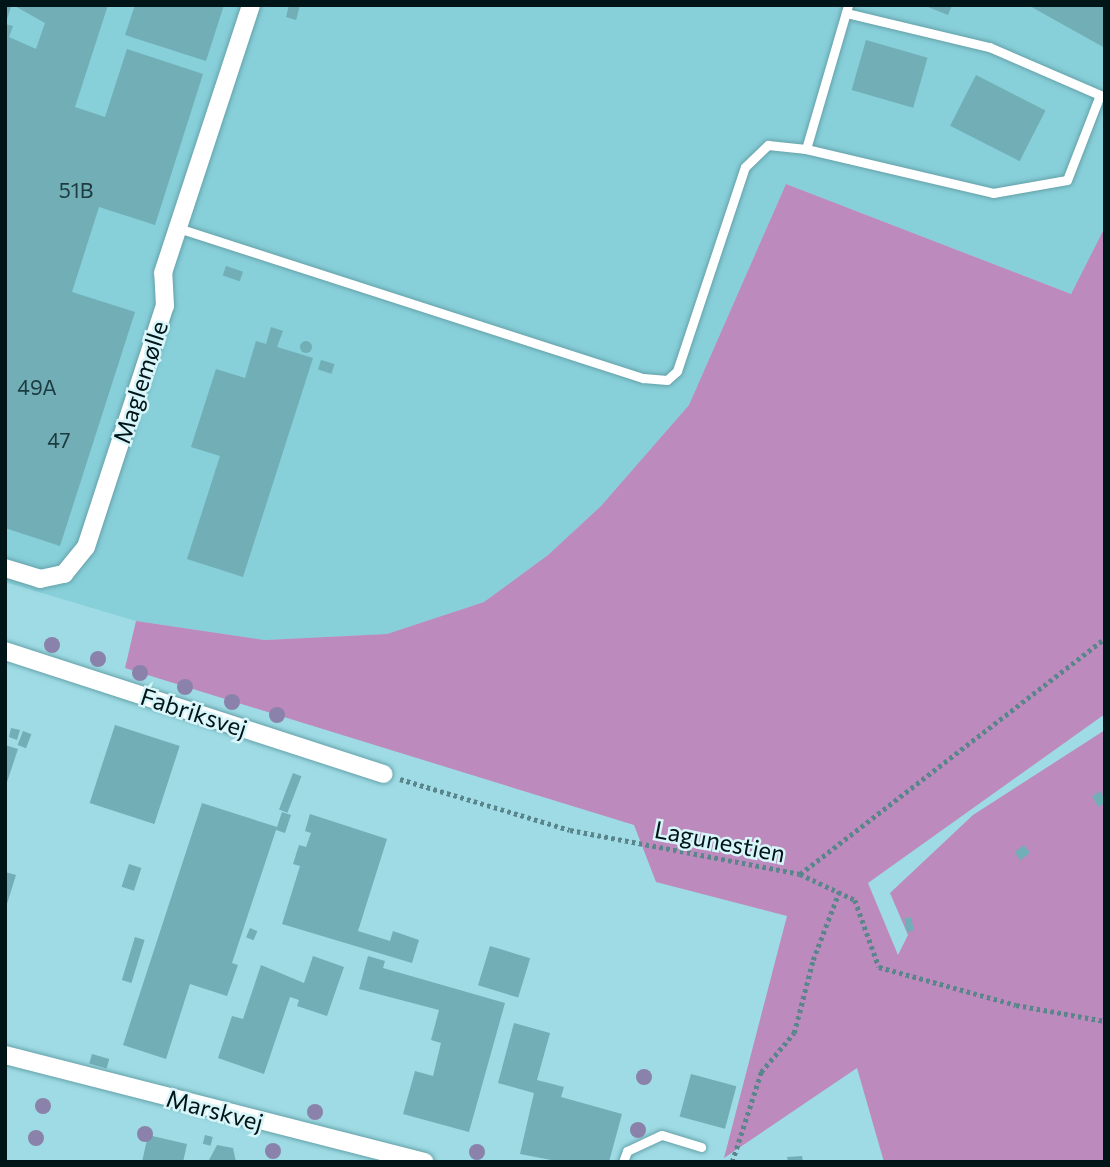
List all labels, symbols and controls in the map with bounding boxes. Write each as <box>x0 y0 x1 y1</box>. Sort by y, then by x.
house number: 51B <box>59 177 93 203</box>
street label: Maglemølle <box>107 317 173 447</box>
house number: 49A <box>17 374 57 400</box>
house number: 47 <box>47 427 71 453</box>
street label: Fabriksvej <box>137 681 251 743</box>
street label: Lagunestien <box>652 814 788 868</box>
street label: Marskvej <box>163 1083 267 1137</box>

